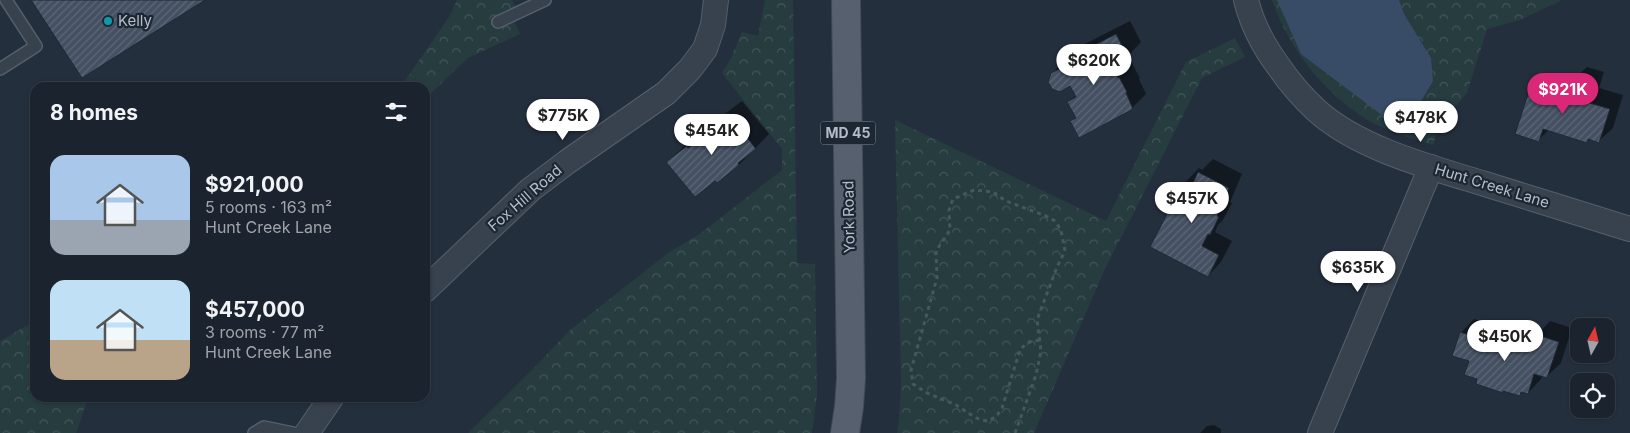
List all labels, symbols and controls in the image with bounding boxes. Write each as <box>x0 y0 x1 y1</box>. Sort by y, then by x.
place label: Kelly <box>118 11 153 30</box>
marker: Kelly <box>102 15 114 27</box>
pin: $620K <box>1059 44 1129 86</box>
text: $620K <box>1067 50 1121 70</box>
pin: $921K <box>1528 72 1598 115</box>
text: $921K <box>1538 79 1588 99</box>
icon: filters <box>382 98 410 126</box>
pin: $775K <box>528 98 598 141</box>
text: 8 homes <box>50 100 138 125</box>
pin: $478K <box>1386 100 1456 143</box>
text: $775K <box>538 105 588 125</box>
text: $478K <box>1395 107 1447 127</box>
pin: $454K <box>677 114 747 156</box>
text: $454K <box>685 120 739 140</box>
road number: MD 45 <box>820 122 876 144</box>
street label: Hunt Creek Lane <box>1433 159 1552 212</box>
street label: Fox Hill Road <box>484 160 566 235</box>
text: $921,000 <box>205 172 304 197</box>
icon: home <box>90 175 150 235</box>
street label: York Road <box>838 181 859 253</box>
pin: $457K <box>1157 182 1227 224</box>
text: $457K <box>1166 188 1218 208</box>
text: 5 rooms · 163 m² <box>205 197 332 217</box>
text: Hunt Creek Lane <box>205 217 332 237</box>
pin: $635K <box>1323 250 1393 293</box>
text: $635K <box>1332 257 1384 277</box>
text: $457,000 <box>205 297 305 322</box>
icon: home <box>90 300 150 360</box>
north arrow <box>1570 318 1615 362</box>
map controls <box>1570 318 1615 418</box>
pin: $450K <box>1470 320 1540 362</box>
text: 3 rooms · 77 m² <box>205 322 324 342</box>
text: $450K <box>1478 326 1532 346</box>
text: Hunt Creek Lane <box>205 342 332 362</box>
button: locate <box>1570 373 1615 418</box>

